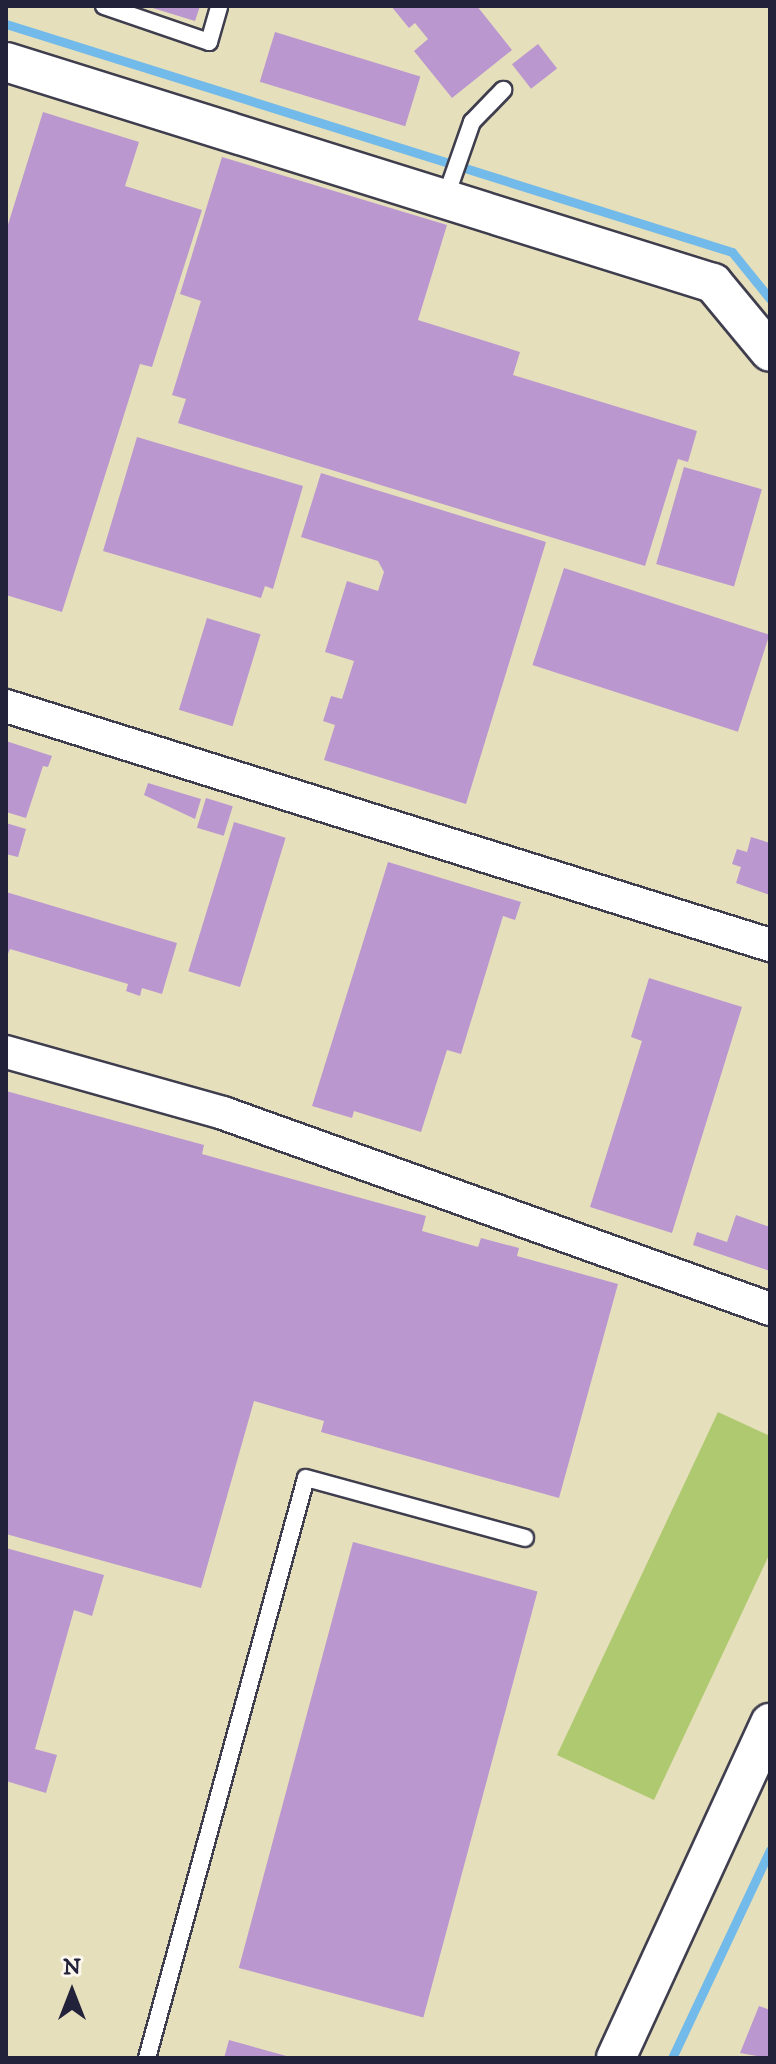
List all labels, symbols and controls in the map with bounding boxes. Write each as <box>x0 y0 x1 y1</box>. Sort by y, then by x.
north arrow <box>32 1952 112 2032</box>
text: N <box>63 1954 81 1981</box>

